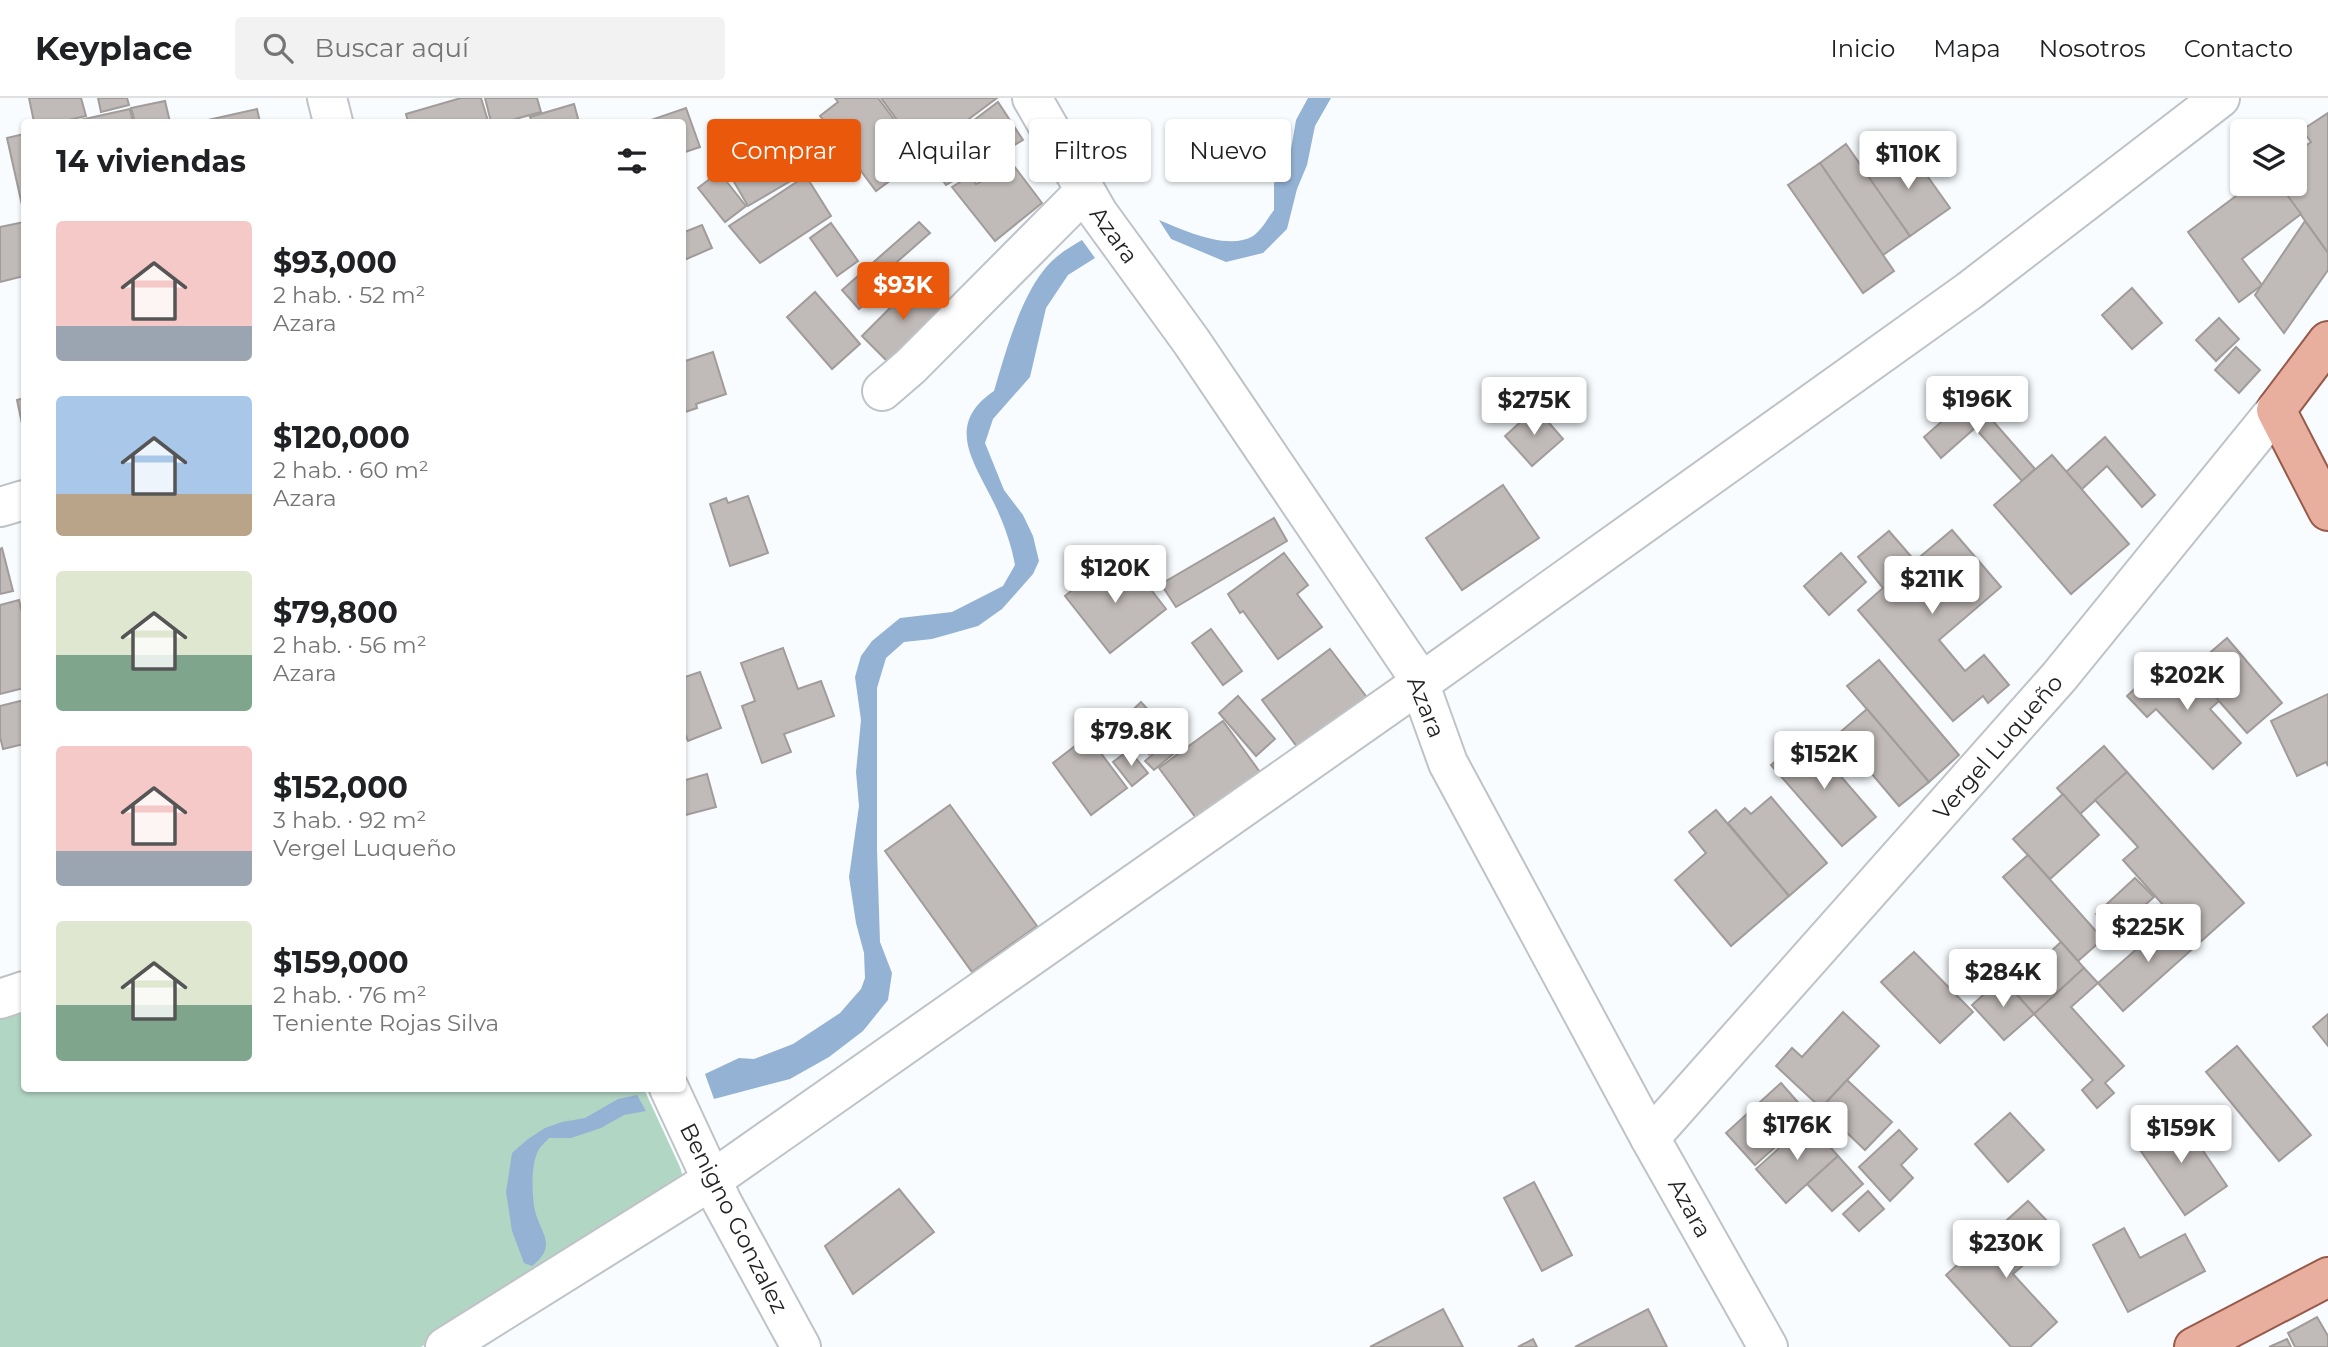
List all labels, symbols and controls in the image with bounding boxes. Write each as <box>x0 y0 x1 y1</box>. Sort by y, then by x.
search box <box>235 17 725 80</box>
text: Keyplace <box>35 28 193 68</box>
icon: search <box>259 29 297 67</box>
text: Buscar aquí <box>315 32 469 64</box>
text: Inicio <box>1830 34 1895 63</box>
text: Mapa <box>1933 34 2001 63</box>
text: Nosotros <box>2039 34 2146 63</box>
text: Contacto <box>2184 34 2293 63</box>
chip: Comprar <box>707 119 861 182</box>
chip: Alquilar <box>875 119 1015 182</box>
chip: Filtros <box>1029 119 1151 182</box>
chip: Nuevo <box>1165 119 1291 182</box>
map controls <box>2230 119 2307 196</box>
button: layers <box>2230 119 2307 196</box>
pin: $110K <box>1859 132 1957 191</box>
text: $110K <box>1875 140 1941 168</box>
icon: filters <box>613 142 651 180</box>
text: 14 viviendas <box>56 143 246 180</box>
street label: Azara <box>1084 201 1144 269</box>
text: $93,000 <box>273 244 397 281</box>
icon: home <box>112 249 196 333</box>
pin: $93K <box>862 262 944 322</box>
text: $93K <box>873 271 933 299</box>
text: 2 hab. · 52 m² <box>273 281 425 309</box>
text: Azara <box>273 309 337 337</box>
pin: $196K <box>1928 376 2026 436</box>
pin: $275K <box>1485 378 1583 437</box>
text: $196K <box>1942 385 2012 413</box>
text: $275K <box>1498 386 1570 414</box>
text: $120,000 <box>273 419 410 456</box>
icon: home <box>112 424 196 508</box>
text: 2 hab. · 60 m² <box>273 456 429 484</box>
text: Azara <box>273 484 337 512</box>
pin: $120K <box>1066 546 1164 605</box>
text: $120K <box>1080 554 1150 582</box>
pin: $211K <box>1883 556 1981 616</box>
text: $211K <box>1900 565 1964 593</box>
text: $79,800 <box>273 594 398 631</box>
icon: home <box>112 599 196 683</box>
text: 2 hab. · 56 m² <box>273 631 427 659</box>
pin: $202K <box>2138 652 2236 712</box>
text: Azara <box>273 659 337 687</box>
text: $202K <box>2150 661 2224 689</box>
street label: Vergel Luqueño <box>1927 669 2069 825</box>
street label: Azara <box>1401 672 1451 742</box>
pin: $79.8K <box>1074 708 1188 768</box>
text: $79.8K <box>1090 717 1172 745</box>
pin: $152K <box>1775 732 1873 791</box>
text: $152K <box>1790 740 1858 768</box>
text: $152,000 <box>273 769 408 806</box>
icon: home <box>112 774 196 858</box>
text: 3 hab. · 92 m² <box>273 806 426 834</box>
text: Vergel Luqueño <box>273 834 456 862</box>
pin: $225K <box>2099 904 2197 964</box>
text: $225K <box>2112 913 2184 941</box>
text: $159,000 <box>273 944 409 981</box>
icon: home <box>112 949 196 1033</box>
pin: $284K <box>1954 950 2052 1009</box>
text: $284K <box>1965 958 2041 986</box>
text: 2 hab. · 76 m² <box>273 981 427 1009</box>
text: Teniente Rojas Silva <box>273 1009 499 1037</box>
pin: $176K <box>1748 1102 1846 1162</box>
pin: $159K <box>2132 1105 2230 1165</box>
text: $176K <box>1763 1111 1831 1139</box>
text: $159K <box>2147 1114 2215 1142</box>
street label: Benigno Gonzalez <box>674 1118 794 1318</box>
street label: Azara <box>1662 1173 1718 1243</box>
pin: $230K <box>1957 1220 2055 1280</box>
text: $230K <box>1969 1229 2043 1257</box>

